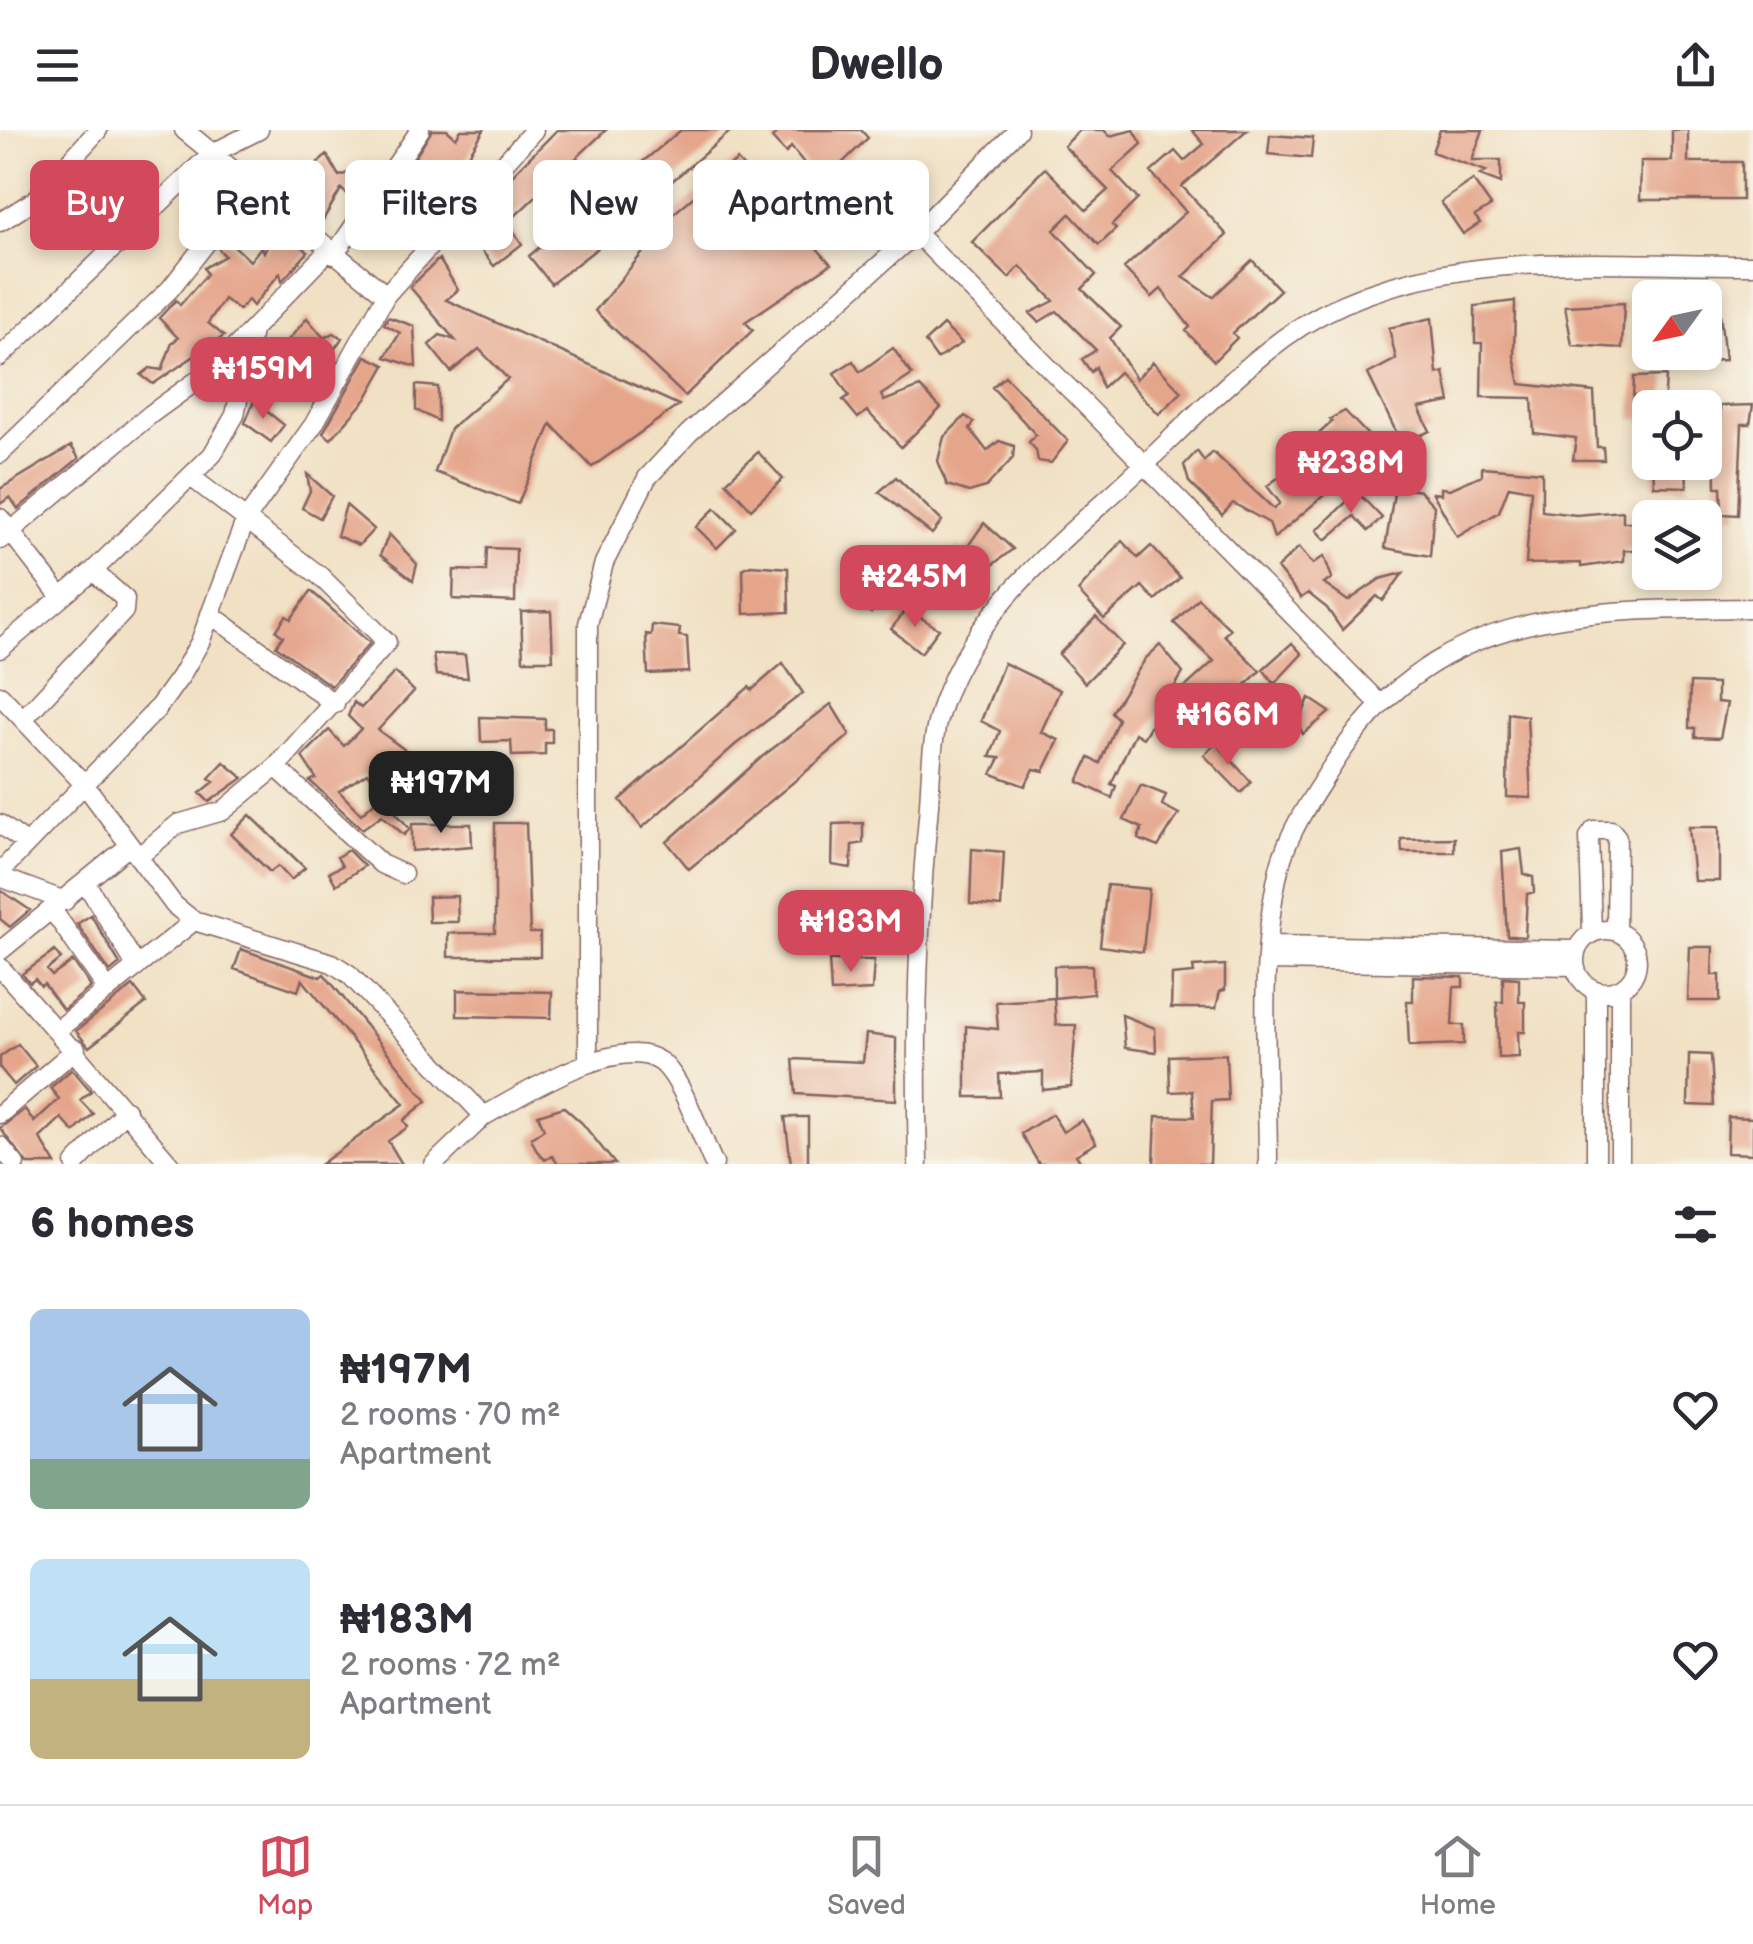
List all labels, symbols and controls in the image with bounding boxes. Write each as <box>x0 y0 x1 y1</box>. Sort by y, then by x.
icon: menu <box>30 38 85 93</box>
text: Dwello <box>809 38 944 93</box>
icon: share <box>1668 38 1723 93</box>
chip: Buy <box>30 160 159 250</box>
chip: Rent <box>179 160 325 250</box>
chip: Filters <box>345 160 513 250</box>
chip: New <box>533 160 673 250</box>
chip: Apartment <box>693 160 929 250</box>
north arrow <box>1632 280 1722 370</box>
map controls <box>1632 280 1722 590</box>
pin: ₦159M <box>193 337 333 422</box>
text: ₦159M <box>212 350 314 389</box>
button: locate <box>1632 390 1722 480</box>
pin: ₦238M <box>1281 431 1421 516</box>
text: ₦238M <box>1298 444 1404 483</box>
button: layers <box>1632 500 1722 590</box>
pin: ₦245M <box>845 545 985 630</box>
text: ₦245M <box>862 558 968 597</box>
pin: ₦166M <box>1158 683 1298 768</box>
text: ₦166M <box>1177 696 1279 735</box>
pin: ₦197M <box>371 751 511 836</box>
text: ₦197M <box>391 764 491 803</box>
pin: ₦183M <box>781 890 921 975</box>
text: ₦183M <box>800 903 902 942</box>
icon: filters <box>1668 1197 1723 1252</box>
text: 6 homes <box>30 1199 194 1250</box>
text: ₦197M <box>340 1345 472 1396</box>
icon: home <box>110 1349 230 1469</box>
icon: heart <box>1668 1382 1723 1437</box>
text: 2 rooms · 70 m² <box>340 1396 561 1435</box>
text: Apartment <box>340 1435 491 1474</box>
text: ₦183M <box>340 1595 474 1646</box>
icon: home <box>110 1599 230 1719</box>
icon: heart <box>1668 1632 1723 1687</box>
text: 2 rooms · 72 m² <box>340 1646 561 1685</box>
text: Apartment <box>340 1685 491 1724</box>
tab: Map <box>257 1829 313 1922</box>
tab: Saved <box>827 1829 906 1922</box>
tab: Home <box>1420 1829 1496 1922</box>

